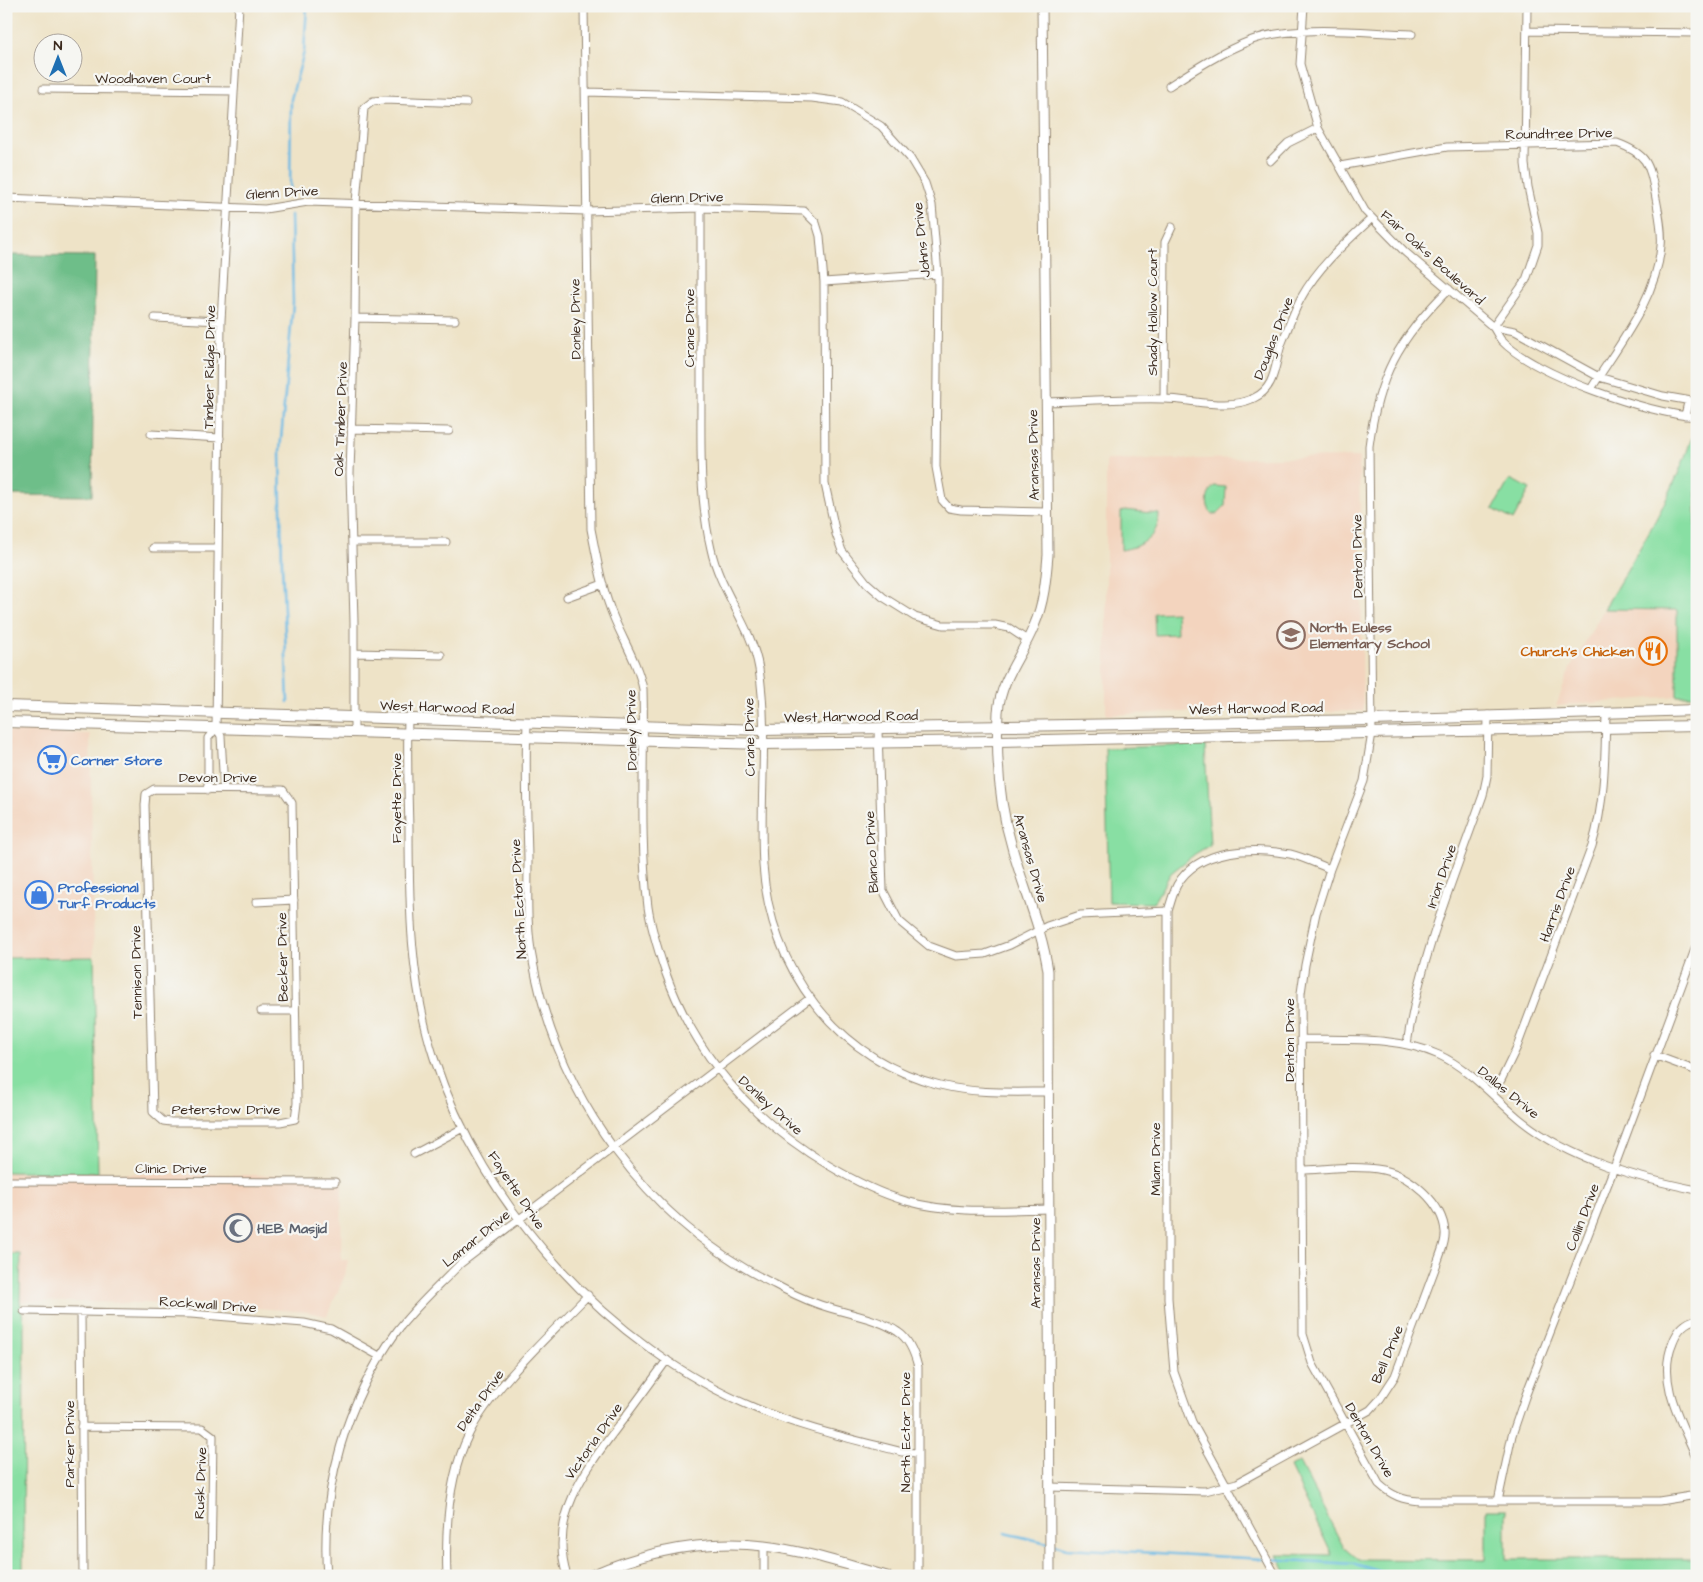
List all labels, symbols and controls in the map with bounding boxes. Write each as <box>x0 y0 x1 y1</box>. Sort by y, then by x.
north arrow <box>32 32 82 82</box>
text: N <box>54 36 63 56</box>
street label: Woodhaven Court <box>95 69 211 89</box>
street label: Roundtree Drive <box>1505 123 1613 145</box>
street label: Glenn Drive <box>245 181 319 205</box>
street label: Glenn Drive <box>650 187 724 209</box>
street label: Johns Drive <box>908 201 936 279</box>
street label: Fair Oaks Boulevard <box>1376 205 1489 310</box>
street label: Shady Hollow Court <box>1143 248 1163 376</box>
street label: Donley Drive <box>565 278 587 360</box>
street label: Crane Drive <box>680 288 700 367</box>
street label: Douglas Drive <box>1249 294 1299 383</box>
street label: Timber Ridge Drive <box>199 304 221 429</box>
street label: Oak Timber Drive <box>329 361 353 477</box>
street label: Aransas Drive <box>1023 409 1045 501</box>
street label: Denton Drive <box>1347 514 1369 598</box>
place label: North Euless Elementary School <box>1310 618 1431 654</box>
school or university icon: North Euless Elementary School <box>1276 620 1306 650</box>
restaurant icon: Church's Chicken <box>1638 636 1668 666</box>
place label: Church's Chicken <box>1521 642 1634 662</box>
street label: Donley Drive <box>621 689 643 771</box>
street label: West Harwood Road <box>379 696 514 720</box>
street label: Crane Drive <box>739 697 761 777</box>
street label: West Harwood Road <box>1189 698 1323 720</box>
street label: West Harwood Road <box>784 706 918 728</box>
supermarket icon: Corner Store <box>37 745 67 775</box>
place label: Corner Store <box>71 751 163 771</box>
street label: Fayette Drive <box>387 752 407 843</box>
street label: Devon Drive <box>179 768 257 788</box>
street label: Blanco Drive <box>860 810 884 894</box>
street label: Aransas Drive <box>1008 812 1052 905</box>
street label: North Ector Drive <box>506 838 532 960</box>
street label: Irion Drive <box>1422 841 1462 911</box>
street label: Harris Drive <box>1535 863 1581 945</box>
place label: Professional Turf Products <box>57 878 156 914</box>
shop icon: Professional Turf Products <box>24 880 54 910</box>
street label: Becker Drive <box>272 912 294 1002</box>
street label: Tennison Drive <box>126 925 148 1019</box>
street label: Denton Drive <box>1280 998 1300 1082</box>
street label: Dallas Drive <box>1473 1062 1544 1124</box>
street label: Donley Drive <box>734 1071 807 1140</box>
street label: Peterstow Drive <box>172 1100 281 1120</box>
street label: Milam Drive <box>1146 1122 1166 1196</box>
street label: Fayette Drive <box>483 1148 550 1234</box>
street label: Clinic Drive <box>135 1159 207 1179</box>
street label: Collin Drive <box>1561 1180 1605 1254</box>
street label: Lamar Drive <box>439 1205 515 1272</box>
mosque icon: HEB Masjid <box>223 1213 253 1243</box>
street label: Aransas Drive <box>1026 1217 1046 1309</box>
place label: HEB Masjid <box>257 1219 328 1239</box>
street label: Rockwall Drive <box>159 1292 258 1318</box>
street label: Bell Drive <box>1367 1322 1409 1387</box>
street label: Delta Drive <box>452 1365 510 1435</box>
street label: North Ector Drive <box>896 1371 916 1492</box>
street label: Victoria Drive <box>560 1399 628 1484</box>
street label: Denton Drive <box>1340 1399 1399 1482</box>
street label: Parker Drive <box>60 1400 80 1488</box>
street label: Rusk Drive <box>190 1446 212 1519</box>

